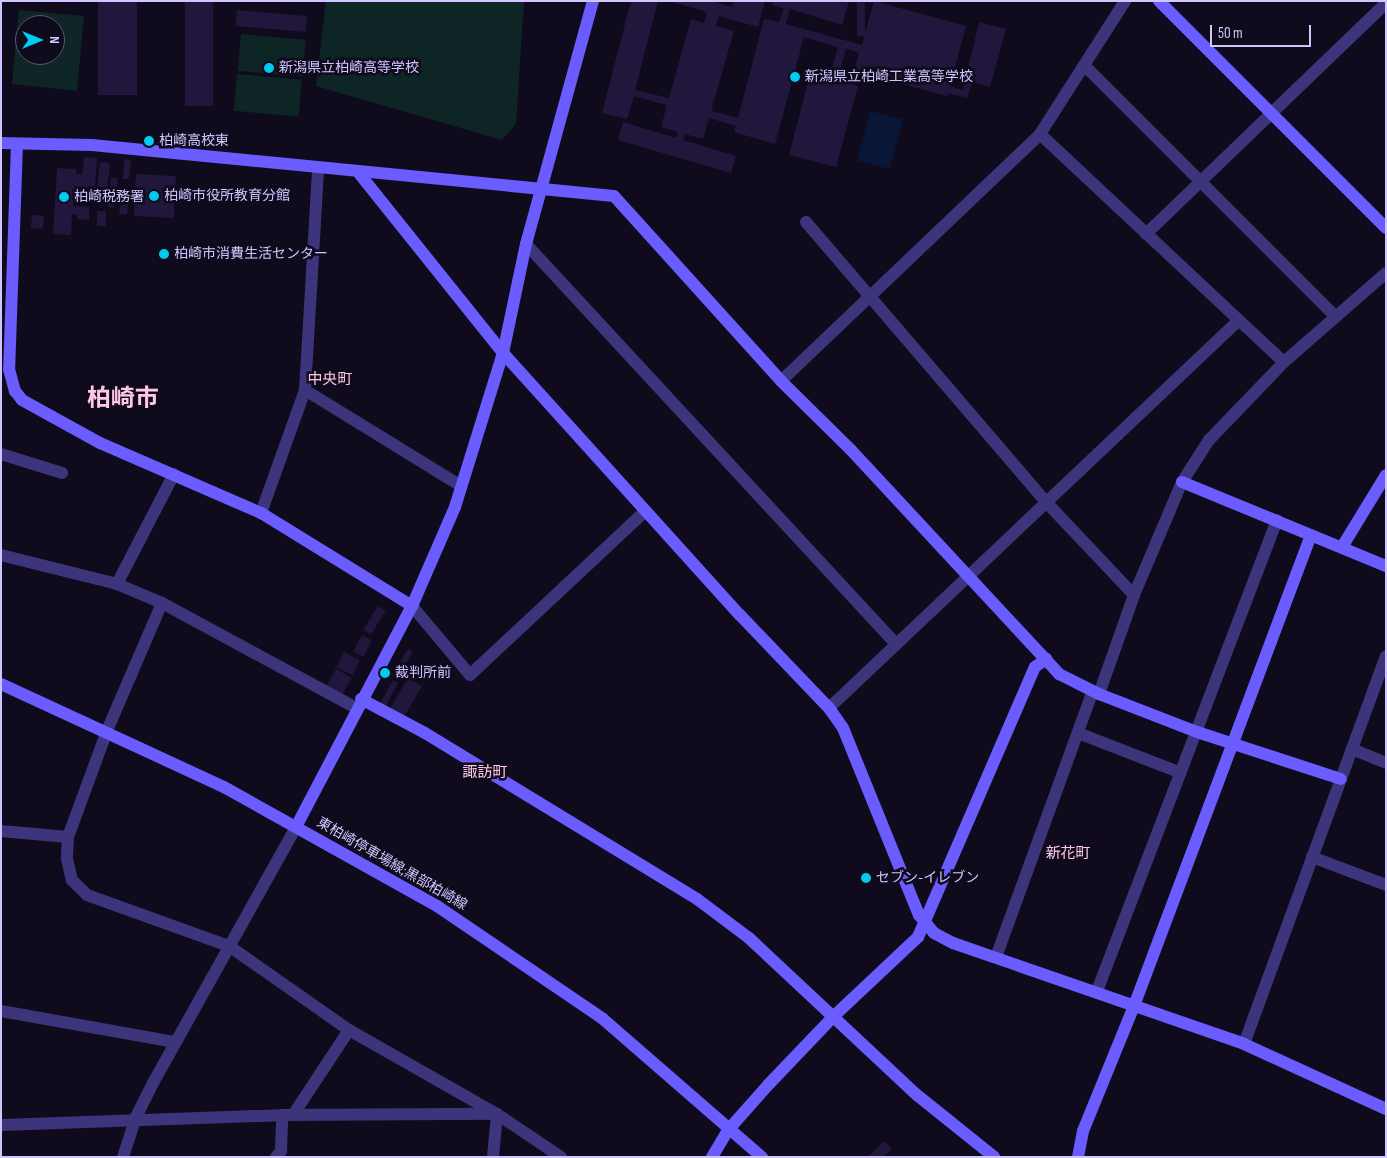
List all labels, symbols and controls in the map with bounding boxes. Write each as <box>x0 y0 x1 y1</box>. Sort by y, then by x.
north arrow <box>15 15 65 65</box>
scale bar <box>1212 15 1313 47</box>
text: 50 m <box>1218 24 1243 43</box>
text: N <box>46 36 63 44</box>
place label: 新潟県立柏崎高等学校 <box>279 60 419 76</box>
marker: 新潟県立柏崎高等学校 <box>263 62 275 74</box>
place label: 新潟県立柏崎工業高等学校 <box>805 69 973 85</box>
marker: 新潟県立柏崎工業高等学校 <box>789 71 801 83</box>
place label: 柏崎高校東 <box>159 133 229 149</box>
marker: 柏崎高校東 <box>143 135 155 147</box>
place label: 柏崎市役所教育分館 <box>164 188 290 204</box>
place label: 柏崎税務署 <box>74 189 144 205</box>
marker: 柏崎市役所教育分館 <box>148 190 160 202</box>
marker: 柏崎税務署 <box>58 191 70 203</box>
place label: 柏崎市消費生活センター <box>174 246 328 262</box>
marker: 柏崎市消費生活センター <box>158 248 170 260</box>
district label: 中央町 <box>308 371 352 389</box>
district label: 柏崎市 <box>87 385 159 413</box>
place label: 裁判所前 <box>395 665 451 681</box>
marker: 裁判所前 <box>379 667 391 679</box>
district label: 諏訪町 <box>463 764 507 782</box>
street label: 東柏崎停車場線;黒部柏崎線 <box>314 814 470 914</box>
district label: 新花町 <box>1046 845 1090 863</box>
place label: セブン-イレブン <box>876 870 979 886</box>
marker: セブン-イレブン <box>860 872 872 884</box>

